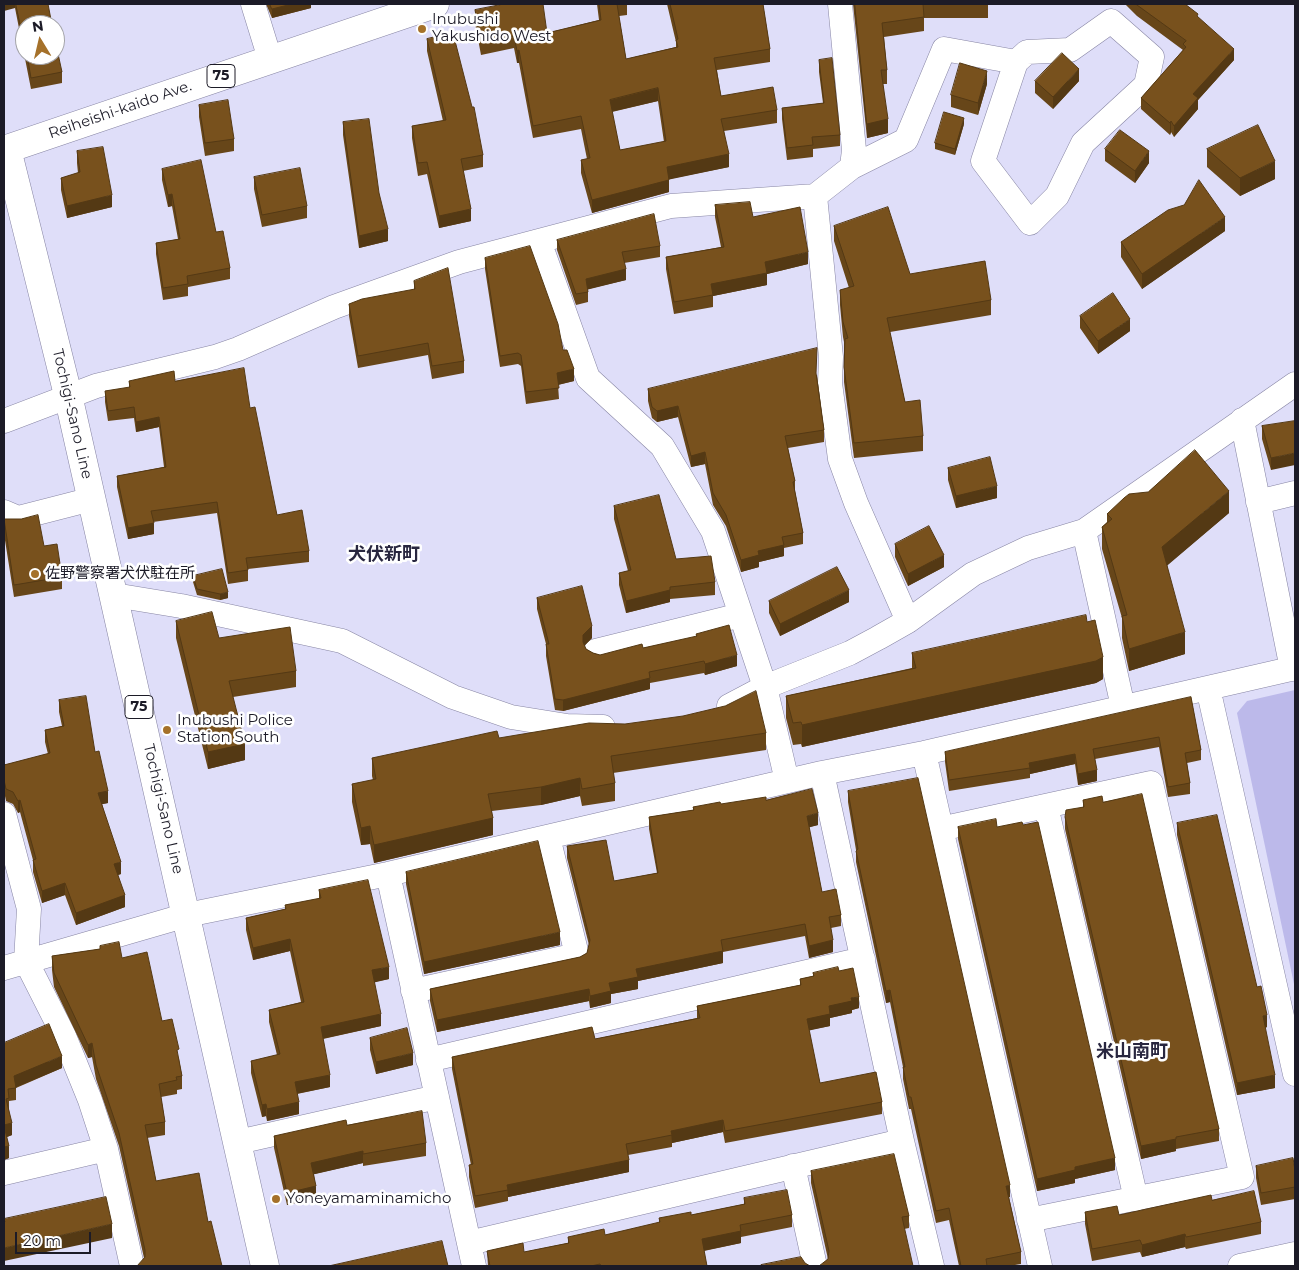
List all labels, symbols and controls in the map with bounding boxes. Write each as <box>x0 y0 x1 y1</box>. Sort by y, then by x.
place label: Inubushi Yakushido West <box>432 11 552 46</box>
north arrow <box>15 15 65 65</box>
text: N <box>31 16 45 36</box>
marker: Inubushi Yakushido West <box>416 23 428 35</box>
road number: 75 <box>207 64 235 88</box>
street label: Reiheishi-kaido Ave. <box>46 77 194 143</box>
street label: Tochigi-Sano Line <box>48 347 96 481</box>
district label: 犬伏新町 <box>348 544 420 566</box>
place label: 佐野警察署犬伏駐在所 <box>45 565 195 583</box>
marker: 佐野警察署犬伏駐在所 <box>29 568 41 580</box>
road number: 75 <box>125 696 153 719</box>
place label: Inubushi Police Station South <box>177 712 293 747</box>
marker: Inubushi Police Station South <box>161 724 173 736</box>
street label: Tochigi-Sano Line <box>139 742 187 876</box>
district label: 米山南町 <box>1096 1041 1168 1063</box>
place label: Yoneyamaminamicho <box>286 1190 451 1208</box>
marker: Yoneyamaminamicho <box>270 1193 282 1205</box>
scale bar <box>18 1222 94 1254</box>
text: 20 m <box>23 1231 61 1250</box>

